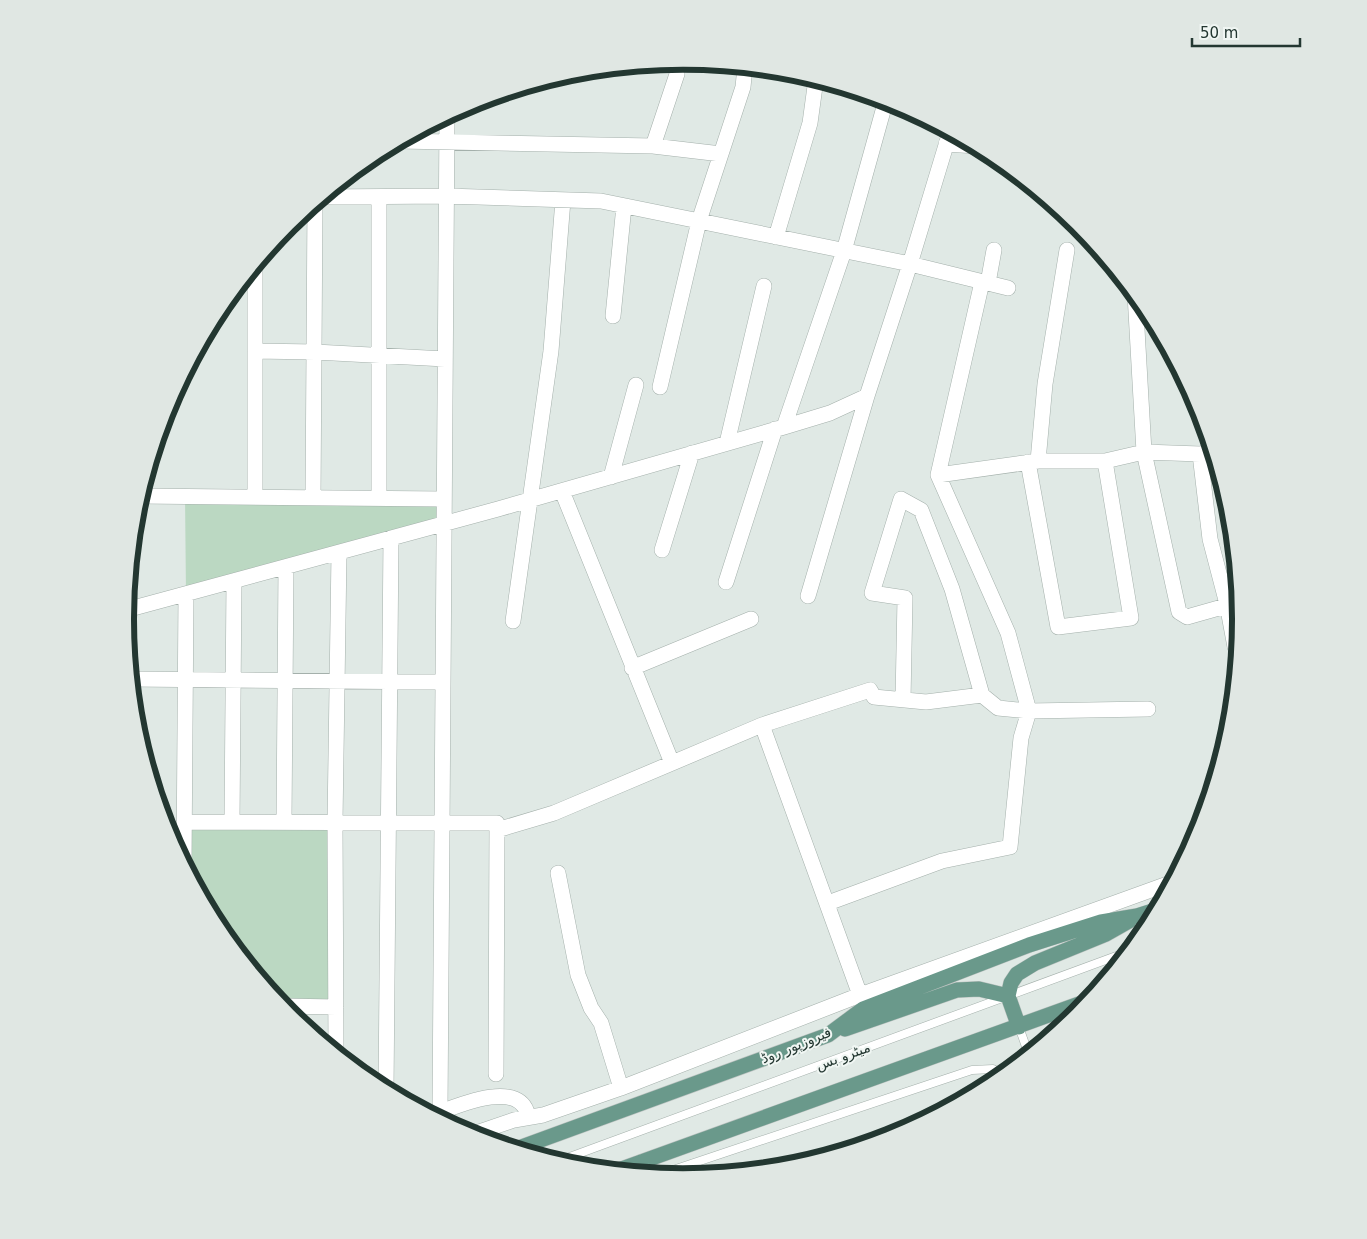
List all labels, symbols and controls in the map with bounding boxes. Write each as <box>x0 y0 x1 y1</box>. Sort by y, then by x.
scale bar <box>1192 15 1300 47</box>
text: 50 m <box>1200 24 1238 42</box>
street label: فیروزپور روڈ <box>759 1024 834 1067</box>
street label: میٹرو بس <box>814 1039 873 1074</box>

